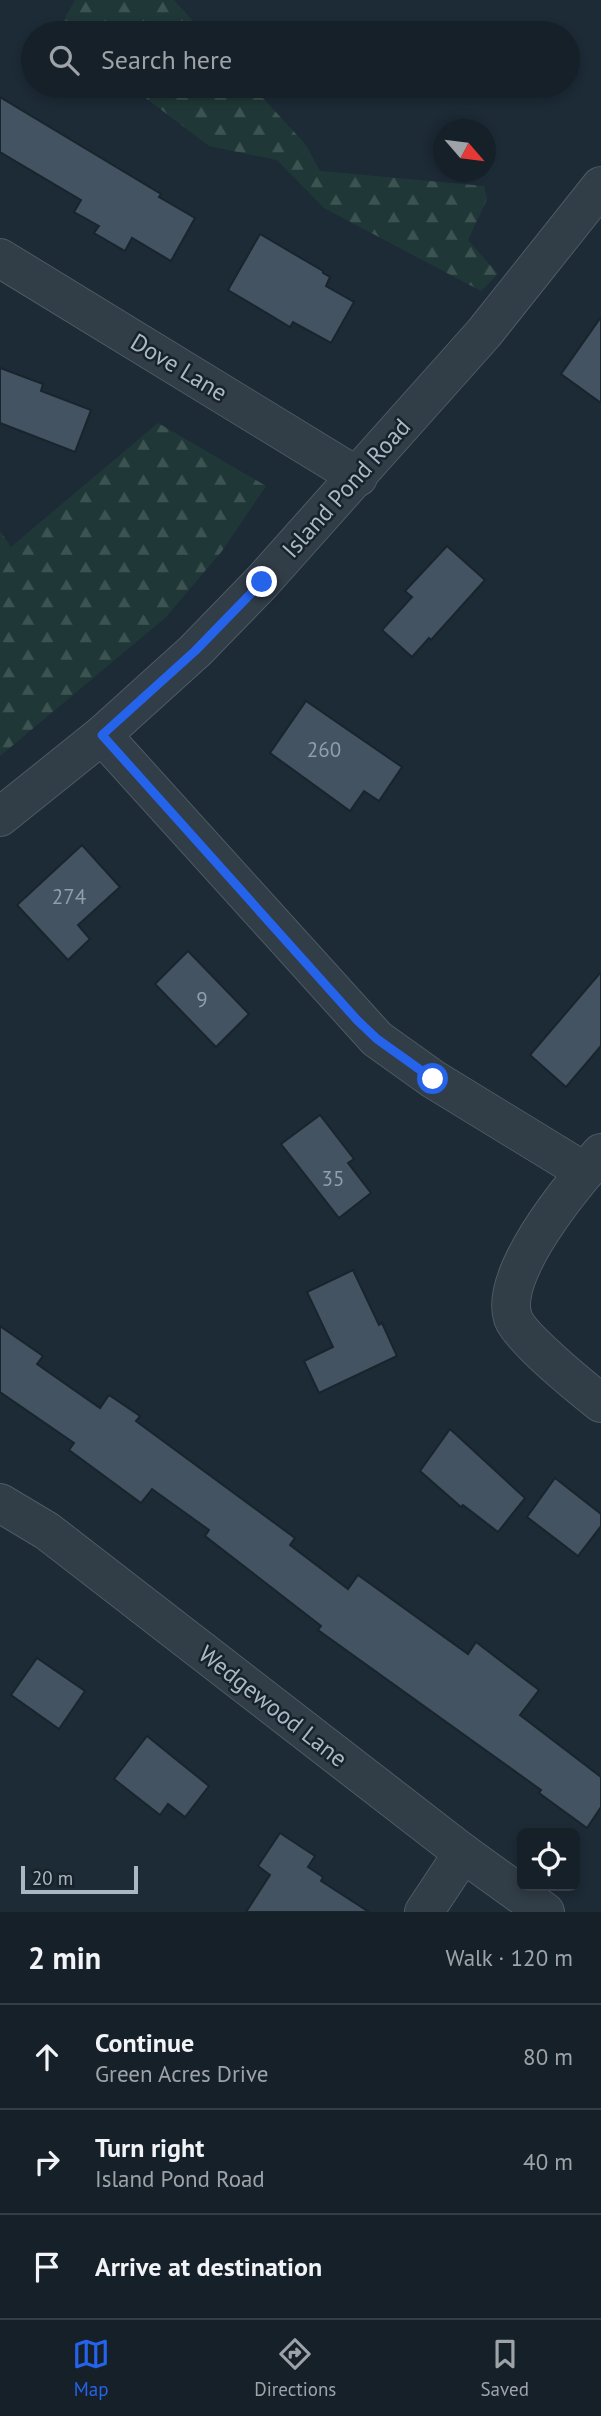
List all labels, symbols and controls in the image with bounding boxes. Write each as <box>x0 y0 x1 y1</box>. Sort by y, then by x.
search box <box>21 21 580 98</box>
icon: search <box>45 41 83 79</box>
text: Search here <box>101 43 232 76</box>
north arrow <box>433 119 496 182</box>
street label: Dove Lane <box>125 326 233 408</box>
street label: Island Pond Road <box>275 412 417 564</box>
route end <box>246 566 277 597</box>
house number: 260 <box>307 736 341 763</box>
house number: 274 <box>52 883 86 910</box>
house number: 9 <box>196 986 208 1013</box>
route start <box>417 1063 448 1094</box>
house number: 35 <box>322 1165 344 1192</box>
street label: Wedgewood Lane <box>192 1638 354 1774</box>
map controls <box>517 1828 580 1891</box>
button: locate <box>517 1828 580 1891</box>
scale bar <box>21 1863 138 1895</box>
text: 20 m <box>32 1866 73 1890</box>
text: 2 min <box>28 1938 101 1977</box>
text: Walk · 120 m <box>446 1943 573 1972</box>
text: Continue <box>95 2026 194 2059</box>
icon: ahead <box>28 2038 66 2076</box>
text: 80 m <box>523 2042 573 2071</box>
text: Green Acres Drive <box>95 2059 268 2088</box>
text: Turn right <box>95 2131 204 2164</box>
icon: right <box>28 2143 66 2181</box>
text: 40 m <box>523 2147 573 2176</box>
text: Island Pond Road <box>95 2164 265 2193</box>
icon: arrive <box>28 2248 66 2286</box>
text: Arrive at destination <box>95 2250 322 2283</box>
tab: Map <box>72 2335 110 2401</box>
tab: Directions <box>254 2335 336 2401</box>
tab: Saved <box>481 2335 529 2401</box>

